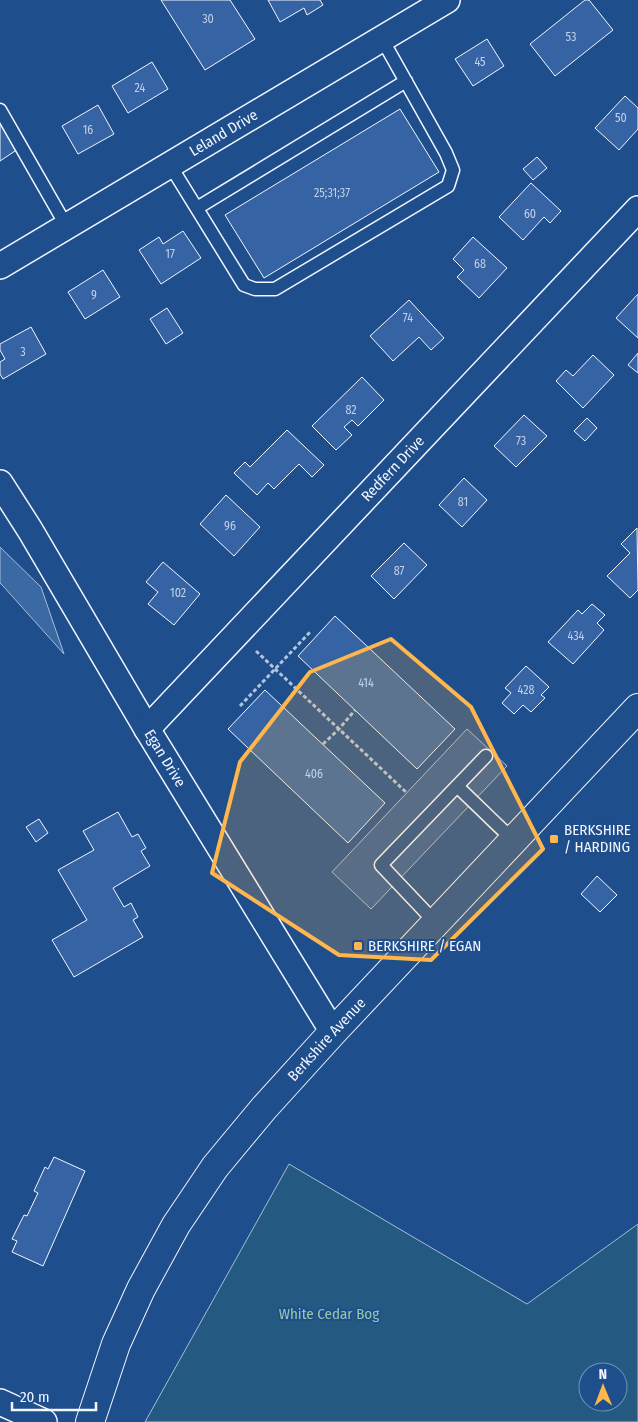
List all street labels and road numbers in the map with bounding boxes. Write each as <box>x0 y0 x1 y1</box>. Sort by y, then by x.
street label: Leland Drive <box>186 106 261 160</box>
street label: Redfern Drive <box>357 432 428 505</box>
street label: Egan Drive <box>141 726 189 790</box>
street label: Berkshire Avenue <box>284 994 369 1085</box>

